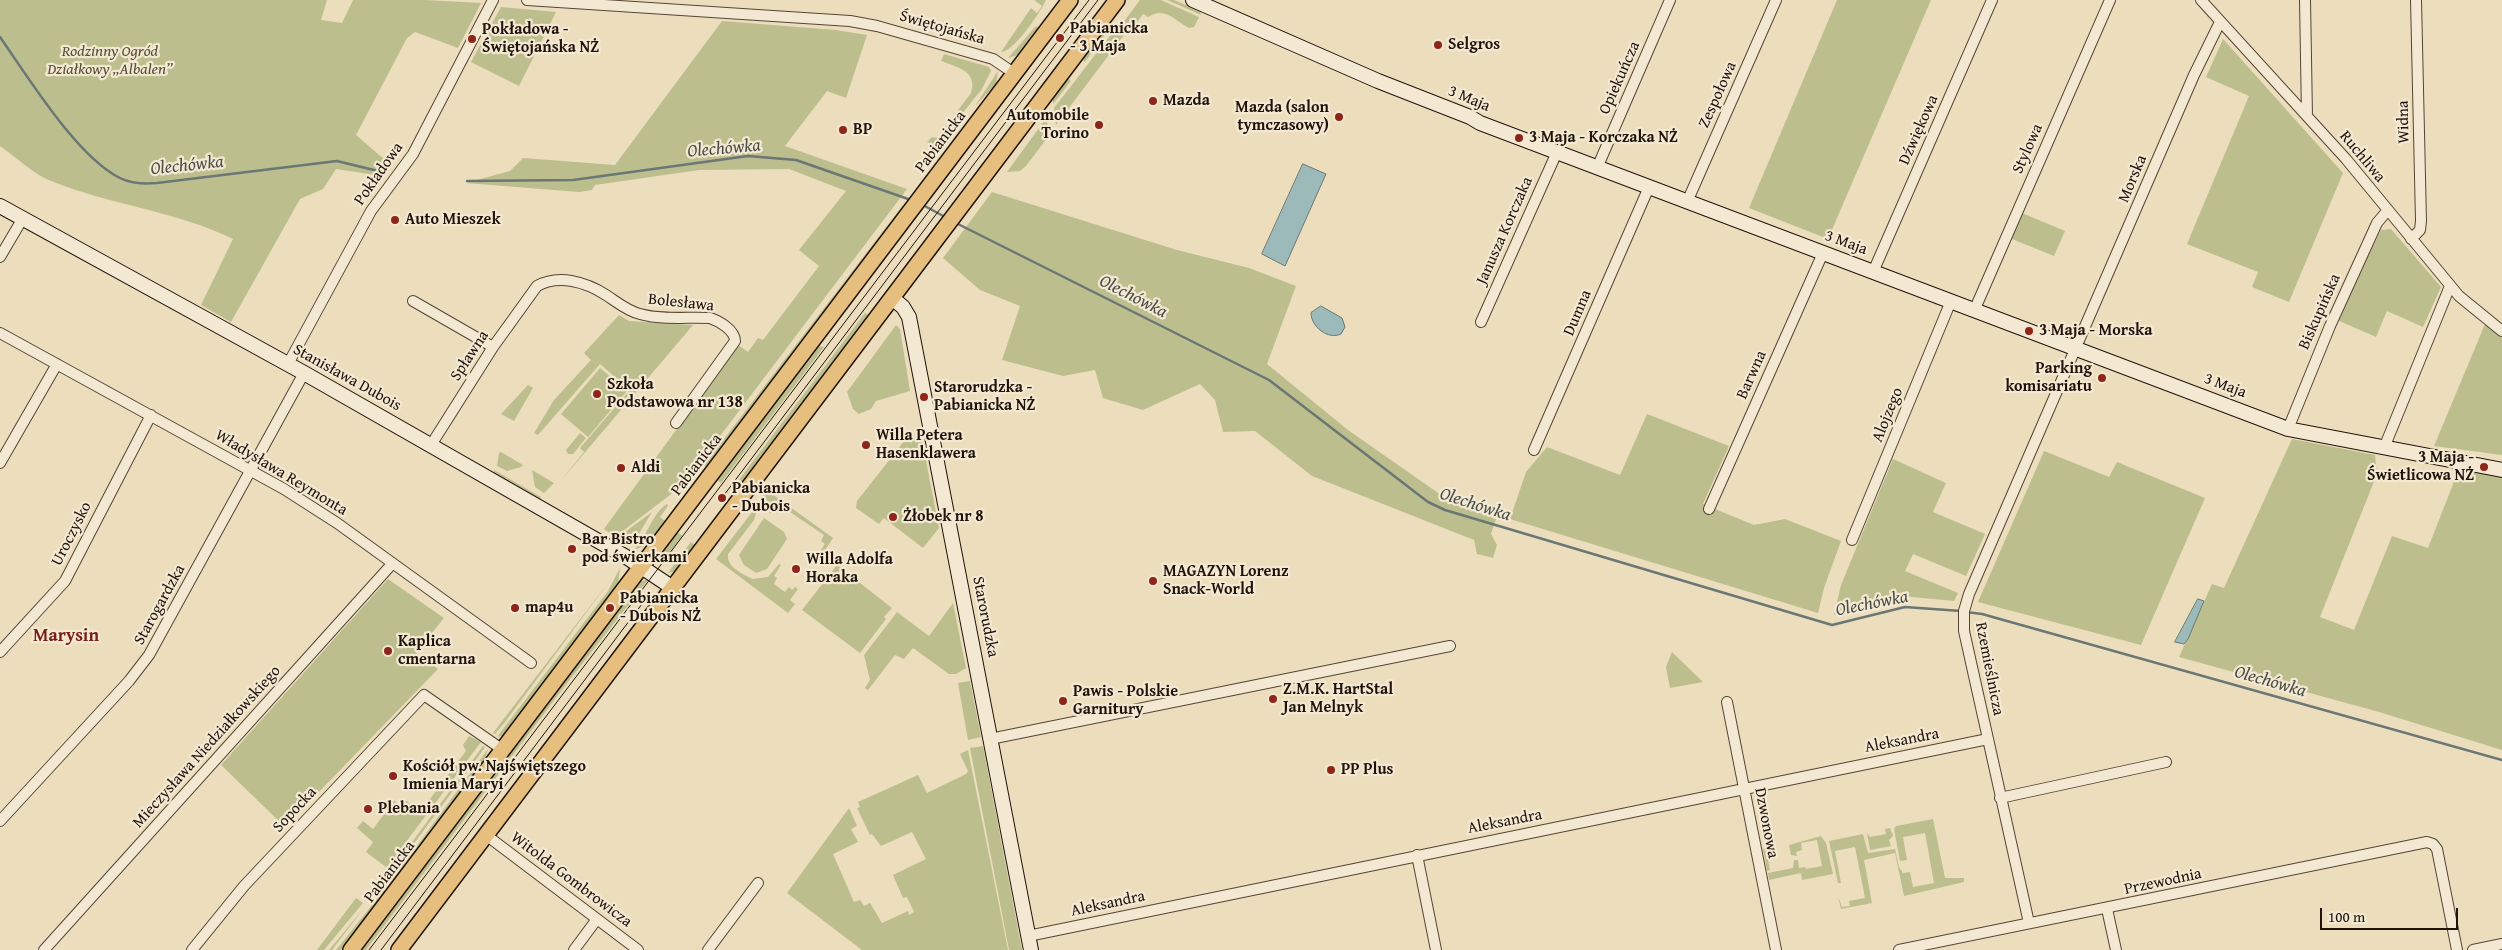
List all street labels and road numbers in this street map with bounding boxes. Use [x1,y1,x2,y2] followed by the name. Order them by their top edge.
[897,7,987,49] street label: Świętojańska
[1595,39,1645,117] street label: Opiekuńcza
[1695,59,1741,131] street label: Zespołowa
[1445,82,1493,116] street label: 3 Maja
[1895,92,1943,168] street label: Dźwiękowa
[2394,100,2414,144] street label: Widna
[912,107,970,177] street label: Pabianicka
[2009,121,2047,177] street label: Stylowa
[2335,127,2389,187] street label: Ruchliwa
[350,139,408,209] street label: Pokładowa
[2114,152,2152,206] street label: Morska
[1473,174,1537,288] street label: Janusza Korczaka
[1822,226,1870,260] street label: 3 Maja
[2295,271,2345,353] street label: Biskupińska
[1560,287,1596,339] street label: Dumna
[647,290,715,316] street label: Bolesława
[447,327,493,385] street label: Spławna
[290,340,404,416] street label: Stanisława Dubois
[1733,348,1771,402] street label: Barwna
[2201,369,2249,403] street label: 3 Maja
[1868,385,1908,445] street label: Alojzego
[211,426,351,520] street label: Władysława Reymonta
[668,430,726,500] street label: Pabianicka
[48,499,96,569] street label: Uroczysko
[130,562,190,648] street label: Starogardzka
[968,575,1002,659] street label: Starorudzka
[1971,621,2007,717] street label: Rzemieślnicza
[129,662,285,832] street label: Mieczysława Niedziałkowskiego
[1863,724,1941,758] street label: Aleksandra
[269,783,321,837] street label: Sopocka
[1750,786,1782,860] street label: Dzwonowa
[1466,805,1544,839] street label: Aleksandra
[507,828,635,932] street label: Witolda Gombrowicza
[361,837,419,907] street label: Pabianicka
[2123,864,2203,900] street label: Przewodnia
[1069,887,1147,921] street label: Aleksandra

